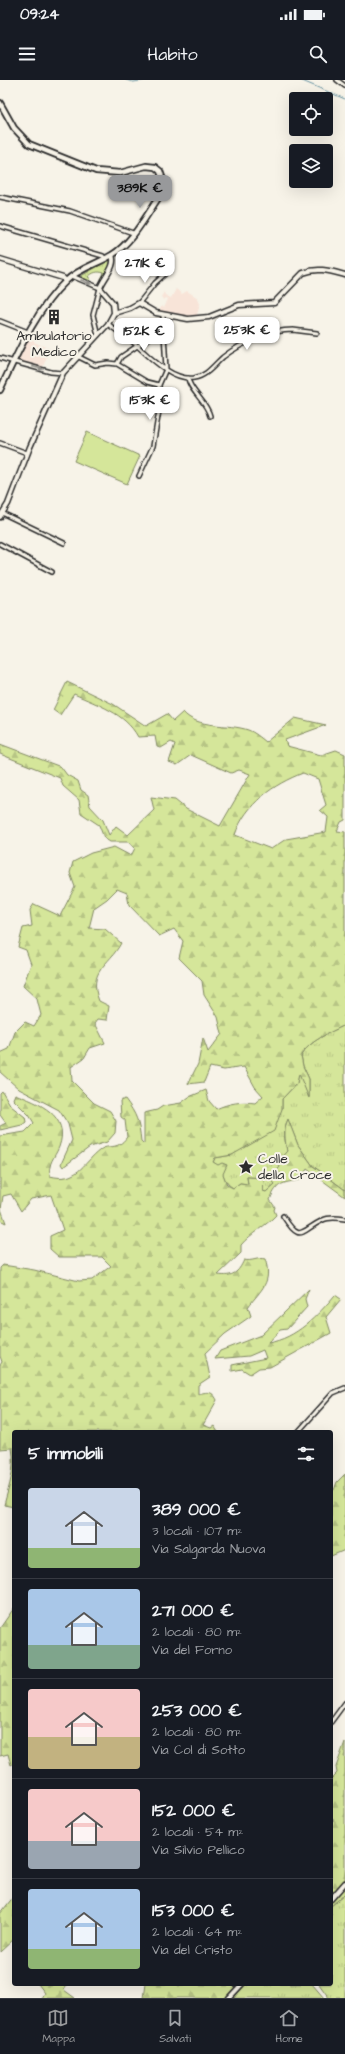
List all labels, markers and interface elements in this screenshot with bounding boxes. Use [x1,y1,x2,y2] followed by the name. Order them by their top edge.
[20,4,59,25] text: 09:24
[147,42,198,67] text: Habito
[16,43,38,65] icon: menu
[307,43,329,65] icon: search
[289,92,333,188] map controls
[289,92,333,136] button: locate
[289,144,333,188] button: layers
[107,175,173,209] pin: 389K €
[117,179,163,197] text: 389K €
[112,250,178,284] pin: 271K €
[125,254,165,272] text: 271K €
[80,280,92,286] one-way arrow
[45,308,63,326] building icon: Ambulatorio Medico
[214,317,280,351] pin: 253K €
[111,318,177,352] pin: 152K €
[224,321,270,339] text: 253K €
[123,322,165,340] text: 152K €
[16,326,92,362] place label: Ambulatorio Medico
[32,365,44,371] one-way arrow
[117,387,183,421] pin: 153K €
[130,391,170,409] text: 153K €
[258,1149,332,1185] place label: Colle della Croce
[237,1158,255,1176] place icon: Colle della Croce
[28,1442,103,1466] text: 5 immobili
[295,1443,317,1465] icon: filters
[152,1498,241,1522] text: 389 000 €
[60,1504,108,1552] icon: home
[152,1522,242,1540] text: 3 locali · 107 m²
[152,1540,265,1558] text: Via Salgarda Nuova
[152,1599,234,1623] text: 271 000 €
[60,1605,108,1653] icon: home
[152,1623,242,1641] text: 2 locali · 80 m²
[152,1641,232,1659] text: Via del Forno
[152,1699,242,1723] text: 253 000 €
[60,1705,108,1753] icon: home
[152,1723,242,1741] text: 2 locali · 80 m²
[152,1741,245,1759] text: Via Col di Sotto
[152,1799,235,1823] text: 152 000 €
[60,1805,108,1853] icon: home
[152,1823,243,1841] text: 2 locali · 54 m²
[152,1841,244,1859] text: Via Silvio Pellico
[152,1899,234,1923] text: 153 000 €
[60,1905,108,1953] icon: home
[152,1923,242,1941] text: 2 locali · 64 m²
[152,1941,232,1959] text: Via del Cristo
[42,2007,75,2046] tab: Mappa
[159,2007,191,2046] tab: Salvati
[275,2007,303,2046] tab: Home

